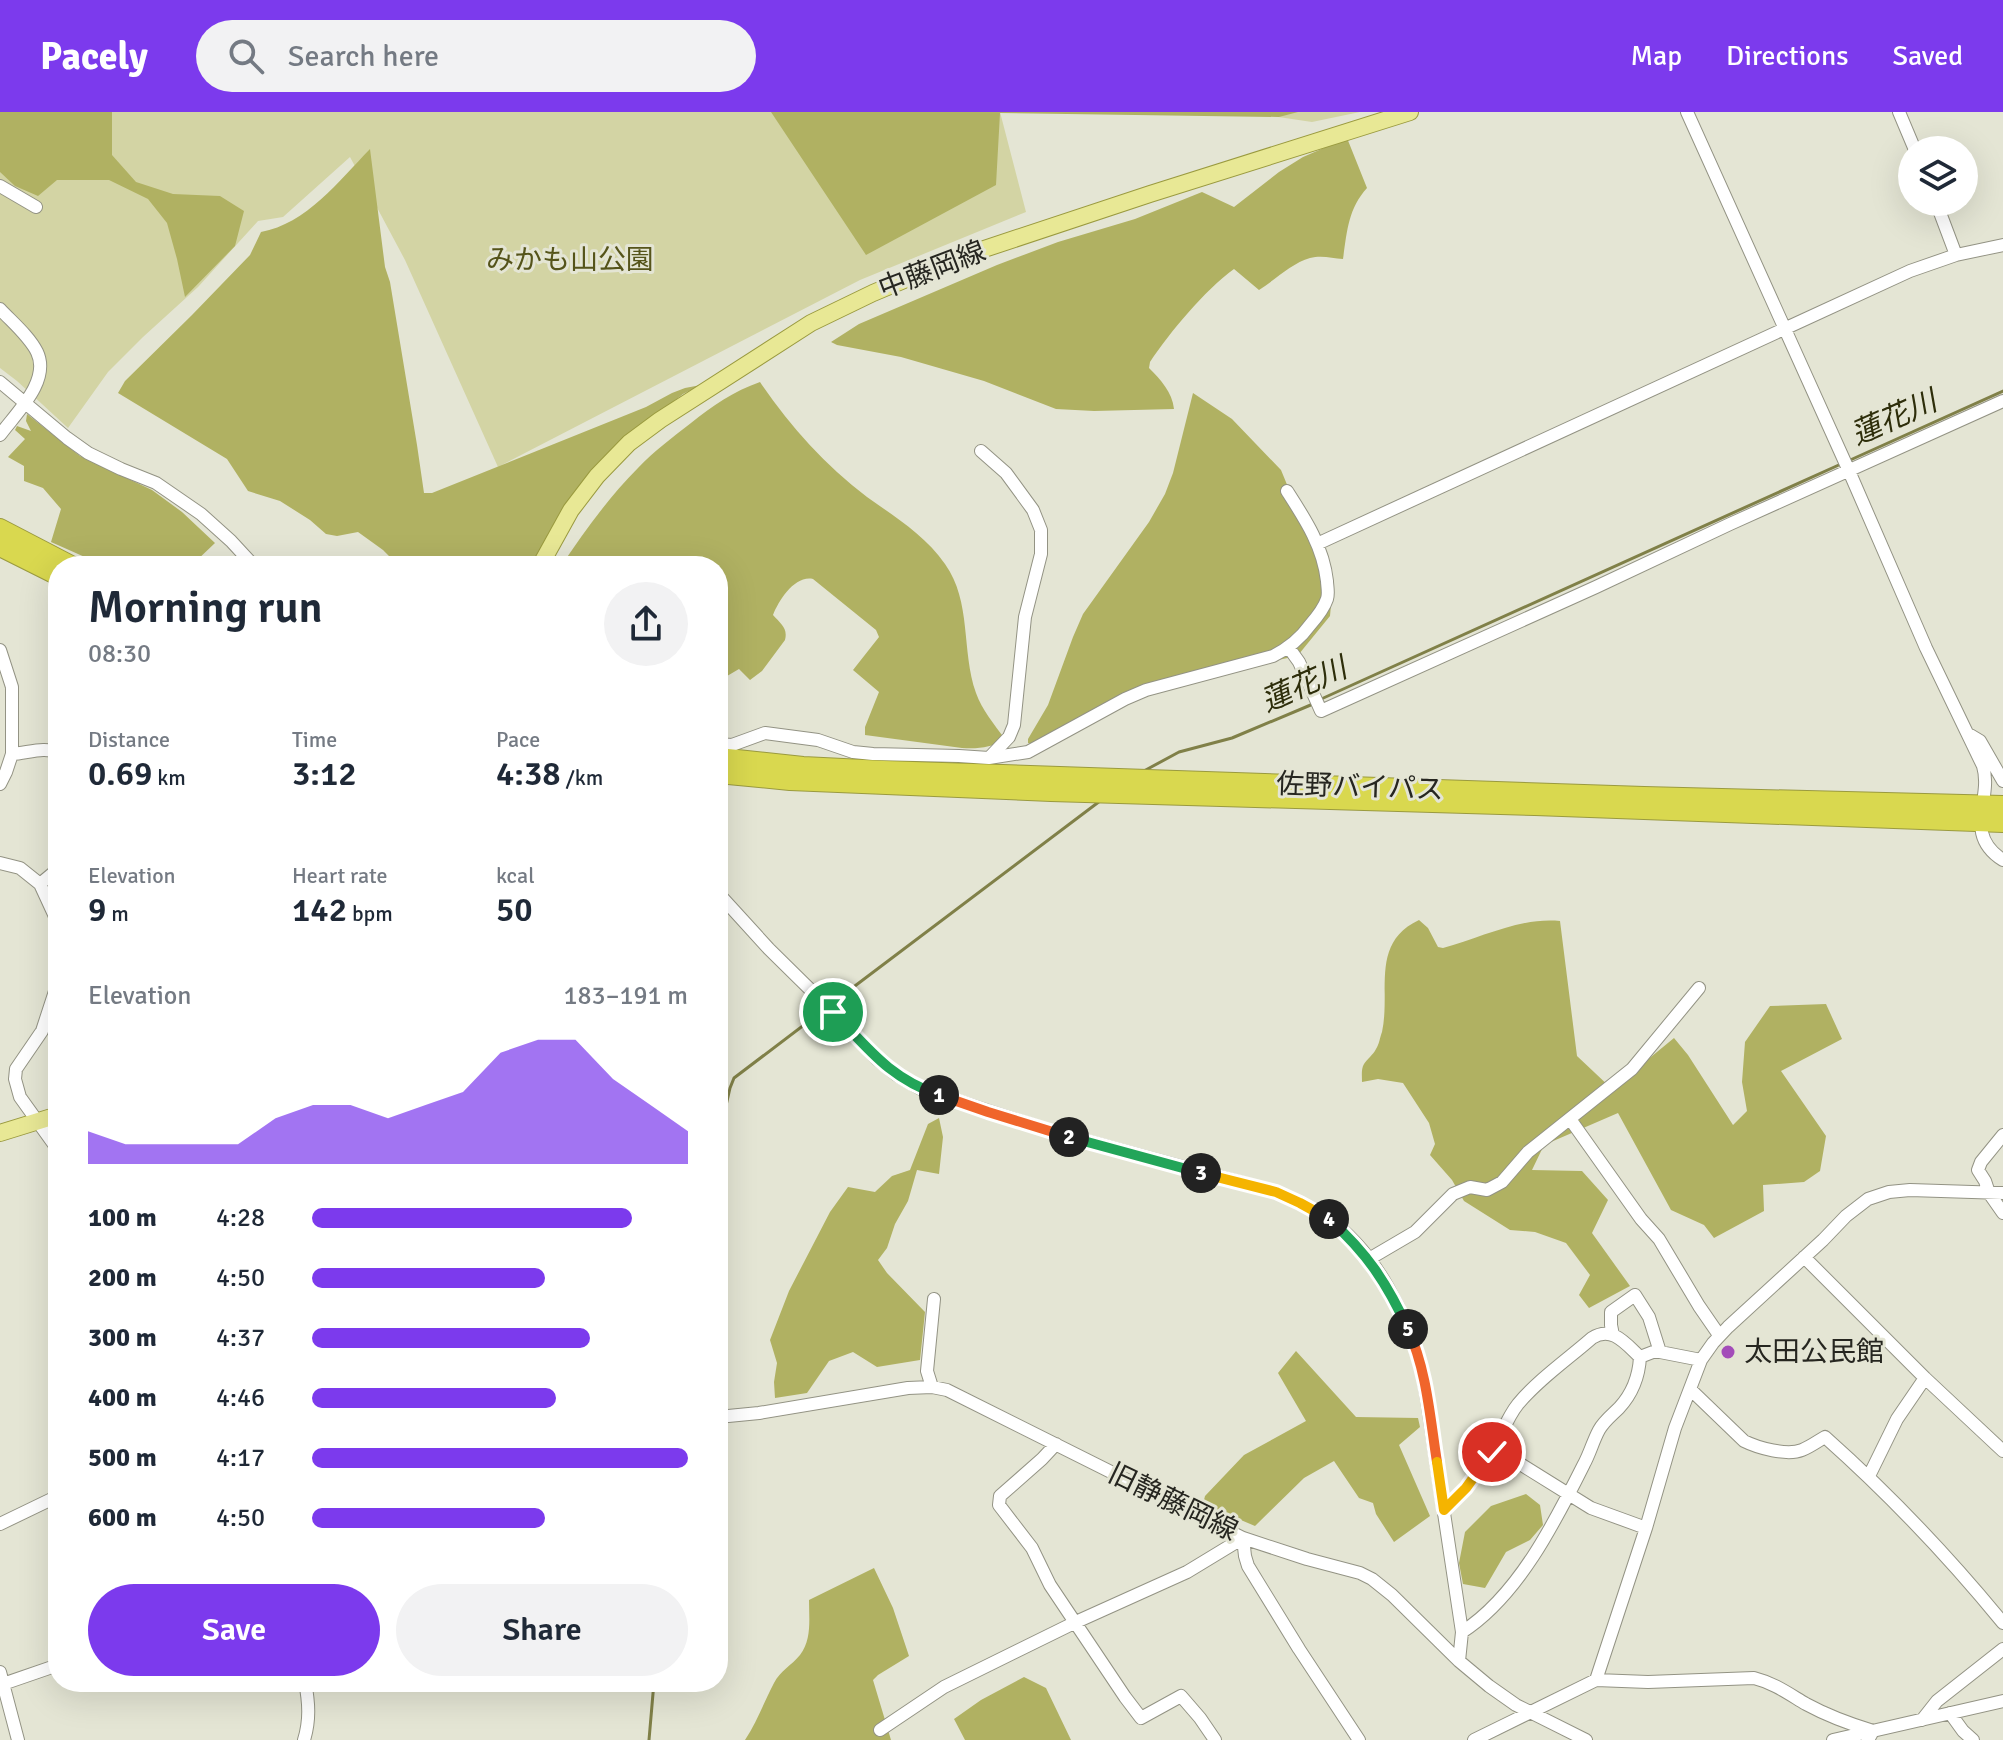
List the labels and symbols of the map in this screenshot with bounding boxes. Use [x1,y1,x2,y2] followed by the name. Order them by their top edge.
[874,234,990,306] street label: 中藤岡線
[486,243,654,277] park label: みかも山公園
[1845,382,1945,453] water label: 蓮花川
[1255,649,1355,720] water label: 蓮花川
[1276,767,1444,807] street label: 佐野バイパス
[799,978,867,1046] pin
[919,1075,959,1115] pin: 1
[1049,1117,1089,1157] pin: 2
[1181,1153,1221,1193] pin: 3
[1309,1199,1349,1239] pin: 4
[1388,1309,1428,1349] pin: 5
[1744,1335,1884,1369] place label: 太田公民館
[1719,1343,1737,1361] marker: 太田公民館
[1458,1418,1526,1486] pin
[1103,1456,1243,1548] street label: 旧静藤岡線

